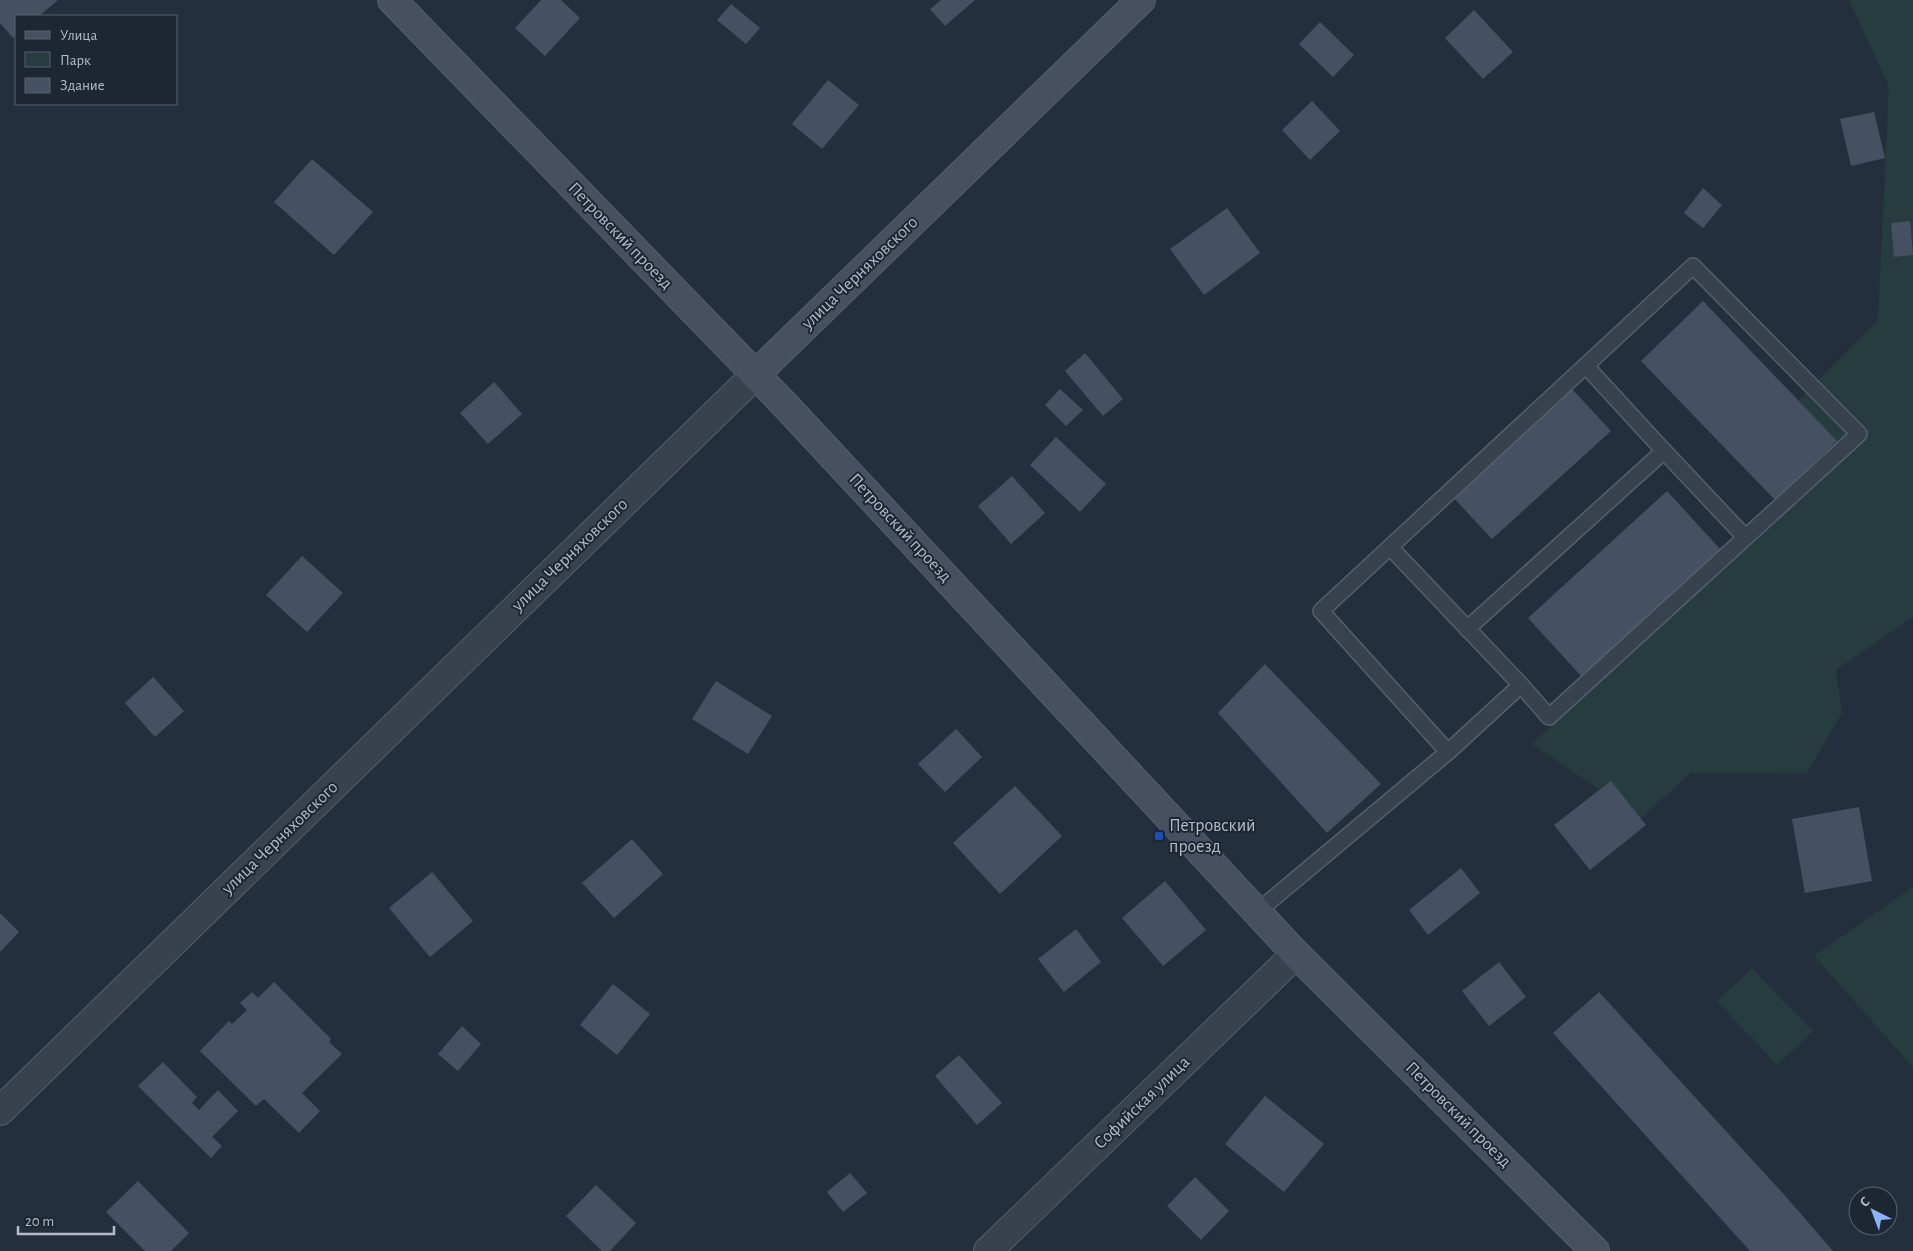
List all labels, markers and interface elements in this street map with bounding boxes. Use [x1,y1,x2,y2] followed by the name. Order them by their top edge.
[15,15,178,105] legend
[60,28,97,43] text: Улица
[60,53,91,68] text: Парк
[60,78,105,93] text: Здание
[564,179,676,293] street label: Петровский проезд
[798,213,922,334] street label: улица Черняховского
[845,470,955,586] street label: Петровский проезд
[508,495,632,616] street label: улица Черняховского
[218,778,342,899] street label: улица Черняховского
[1169,817,1256,856] place label: Петровский проезд
[1153,830,1165,842] marker: Петровский проезд
[1091,1053,1193,1153] street label: Софийская улица
[1402,1059,1514,1171] street label: Петровский проезд
[1848,1186,1898,1236] north arrow
[1857,1194,1873,1210] text: С
[18,1204,114,1236] scale bar
[25,1214,54,1229] text: 20 m

